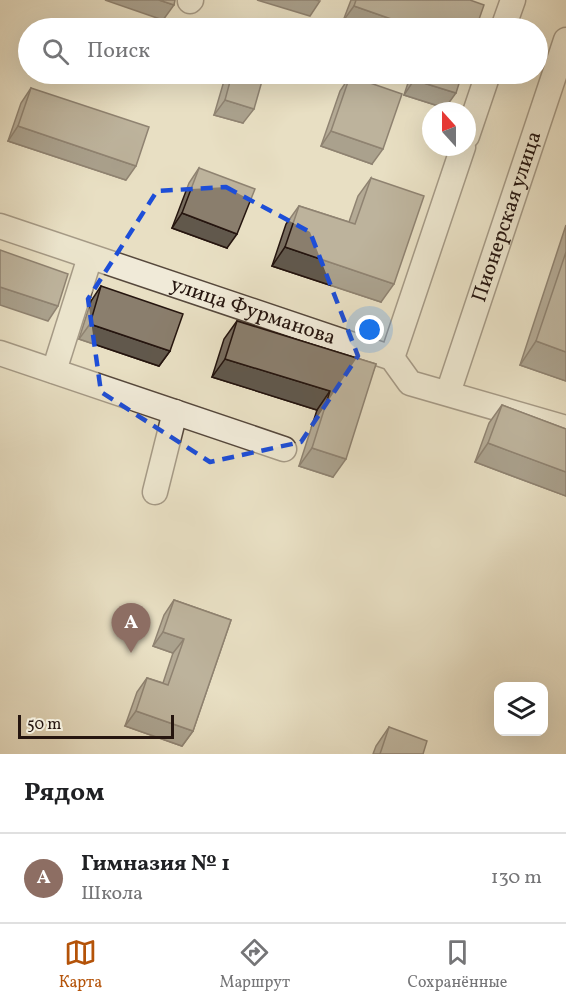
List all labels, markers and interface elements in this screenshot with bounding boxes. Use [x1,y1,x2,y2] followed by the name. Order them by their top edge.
[18,18,548,84] search box
[39,35,72,68] icon: search
[87,36,150,67] text: Поиск
[422,102,476,156] north arrow
[465,127,549,306] street label: Пионерская улица
[167,270,339,353] street label: улица Фурманова
[355,315,384,344] your location
[112,604,150,653] pin: A
[494,682,548,736] map controls
[494,682,548,736] button: layers
[18,712,174,740] scale bar
[27,714,61,736] text: 50 m
[24,775,104,811] text: Рядом
[81,849,230,880] text: Гимназия № 1
[36,864,51,892] text: A
[491,864,542,892] text: 130 m
[81,880,143,908] text: Школа
[59,936,102,994] tab: Карта
[219,936,290,994] tab: Маршрут
[407,936,507,994] tab: Сохранённые

